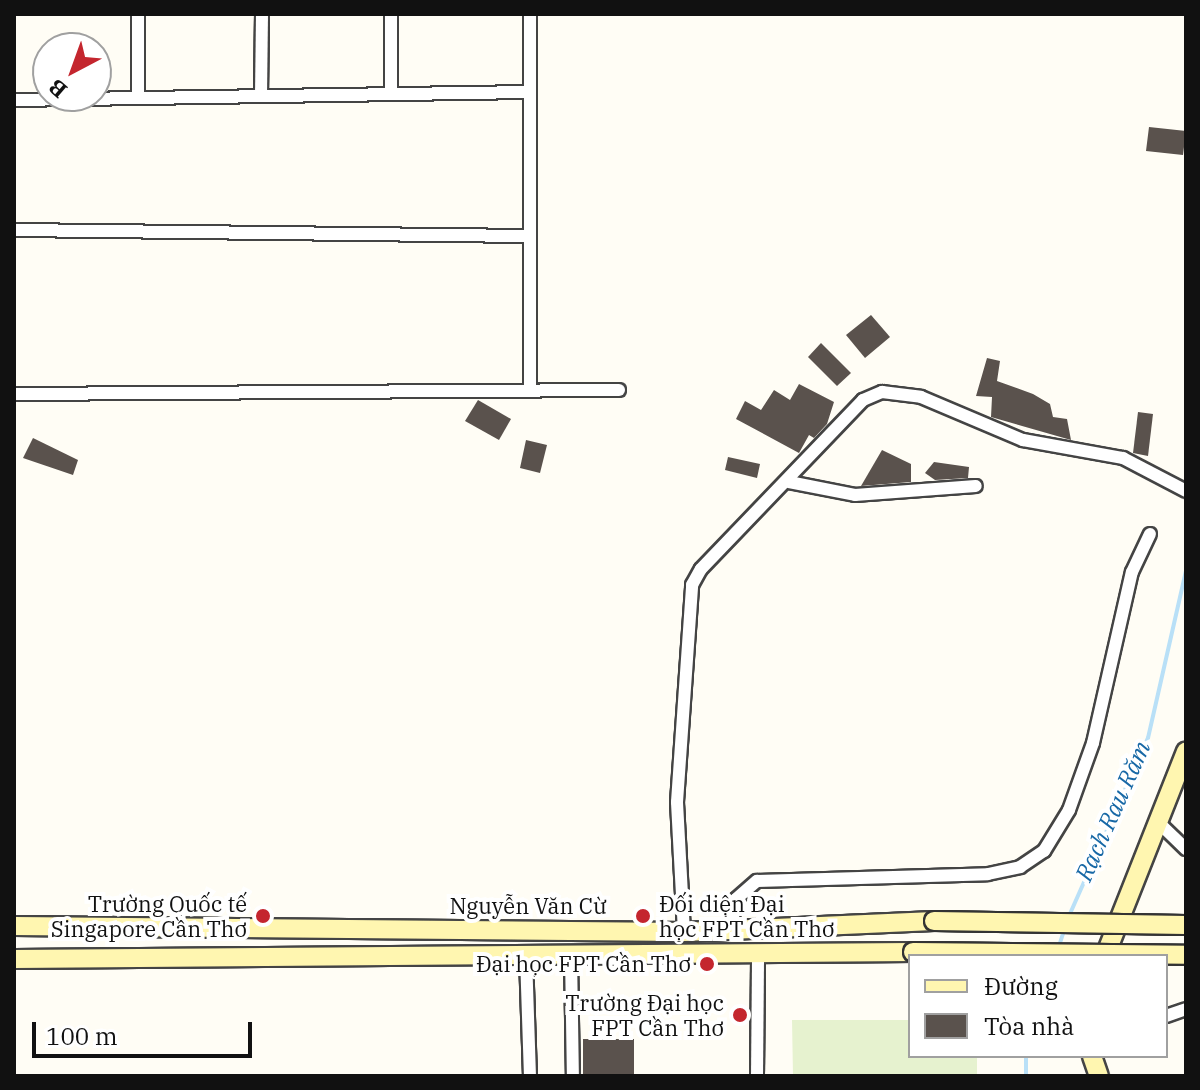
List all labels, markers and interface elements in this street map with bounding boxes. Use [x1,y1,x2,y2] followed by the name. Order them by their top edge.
[32,32,112,112] north arrow
[42,73,73,105] text: B
[1069,737,1157,885] water label: Rạch Rau Răm
[51,890,247,942] place label: Trường Quốc tế Singapore Cần Thơ
[659,890,835,942] place label: Đối diện Đại học FPT Cần Thơ
[449,893,607,919] street label: Nguyễn Văn Cừ
[254,907,272,925] marker: Trường Quốc tế Singapore Cần Thơ
[634,907,652,925] marker: Đối diện Đại học FPT Cần Thơ
[476,951,691,977] place label: Đại học FPT Cần Thơ
[908,954,1168,1058] legend
[698,955,716,973] marker: Đại học FPT Cần Thơ
[984,970,1058,1002] text: Đường
[565,989,724,1040] place label: Trường Đại học FPT Cần Thơ
[36,1006,256,1056] scale bar
[731,1006,749,1024] marker: Trường Đại học FPT Cần Thơ
[984,1010,1074,1042] text: Tòa nhà
[46,1020,118,1052] text: 100 m

